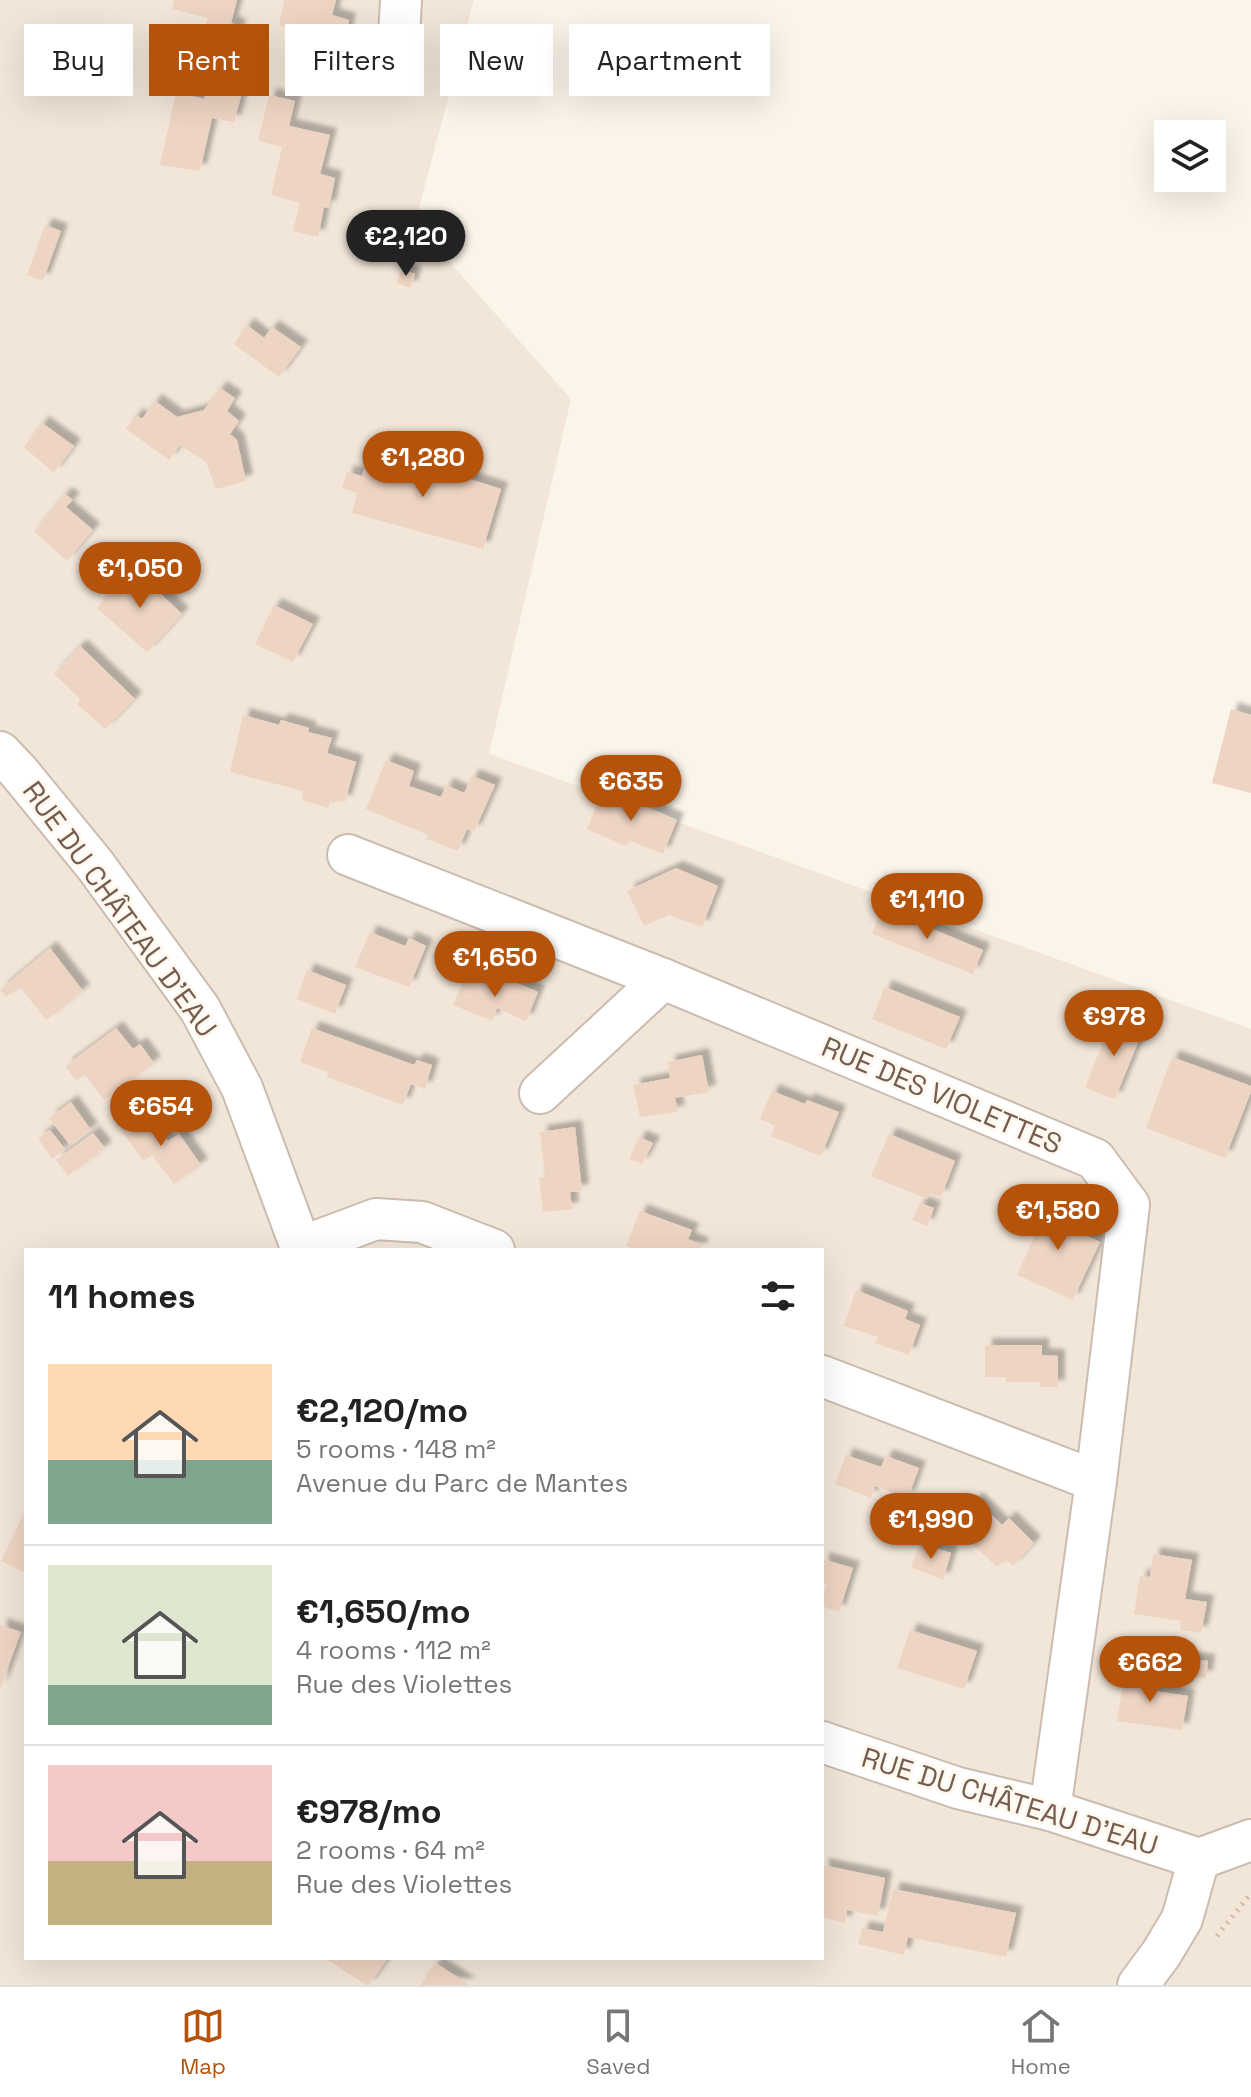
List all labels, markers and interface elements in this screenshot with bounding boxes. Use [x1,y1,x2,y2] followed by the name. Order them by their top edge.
[24,24,133,96] chip: Buy
[149,24,269,96] chip: Rent
[285,24,424,96] chip: Filters
[440,24,553,96] chip: New
[569,24,770,96] chip: Apartment
[1154,120,1226,192] map controls
[1154,120,1226,192] button: layers
[341,210,471,278] pin: €2,120
[364,219,448,253] text: €2,120
[358,431,488,499] pin: €1,280
[381,440,465,474] text: €1,280
[75,542,205,610] pin: €1,050
[97,551,183,585] text: €1,050
[584,755,678,823] pin: €635
[598,764,664,798] text: €635
[15,774,225,1044] street label: RUE DU CHÂTEAU D'EAU
[862,873,992,941] pin: €1,110
[889,882,965,916] text: €1,110
[430,931,560,999] pin: €1,650
[452,940,538,974] text: €1,650
[1067,990,1161,1058] pin: €978
[1082,999,1146,1033] text: €978
[816,1028,1068,1162] street label: RUE DES VIOLETTES
[114,1080,208,1148] pin: €654
[128,1089,194,1123] text: €654
[993,1184,1123,1252] pin: €1,580
[1015,1193,1101,1227] text: €1,580
[756,1274,800,1318] icon: filters
[48,1275,196,1318] text: 11 homes
[296,1389,468,1432] text: €2,120/mo
[112,1396,208,1492] icon: home
[296,1432,496,1466] text: 5 rooms · 148 m²
[296,1466,628,1500] text: Avenue du Parc de Mantes
[866,1493,996,1561] pin: €1,990
[888,1502,974,1536] text: €1,990
[296,1590,471,1633] text: €1,650/mo
[112,1597,208,1693] icon: home
[296,1633,491,1667] text: 4 rooms · 112 m²
[1103,1636,1197,1704] pin: €662
[1117,1645,1183,1679] text: €662
[296,1667,512,1701] text: Rue des Violettes
[858,1739,1162,1863] street label: RUE DU CHÂTEAU D'EAU
[296,1790,442,1833] text: €978/mo
[112,1797,208,1893] icon: home
[296,1833,485,1867] text: 2 rooms · 64 m²
[296,1867,512,1901] text: Rue des Violettes
[180,2004,226,2080] tab: Map
[586,2004,651,2080] tab: Saved
[1011,2004,1071,2080] tab: Home

